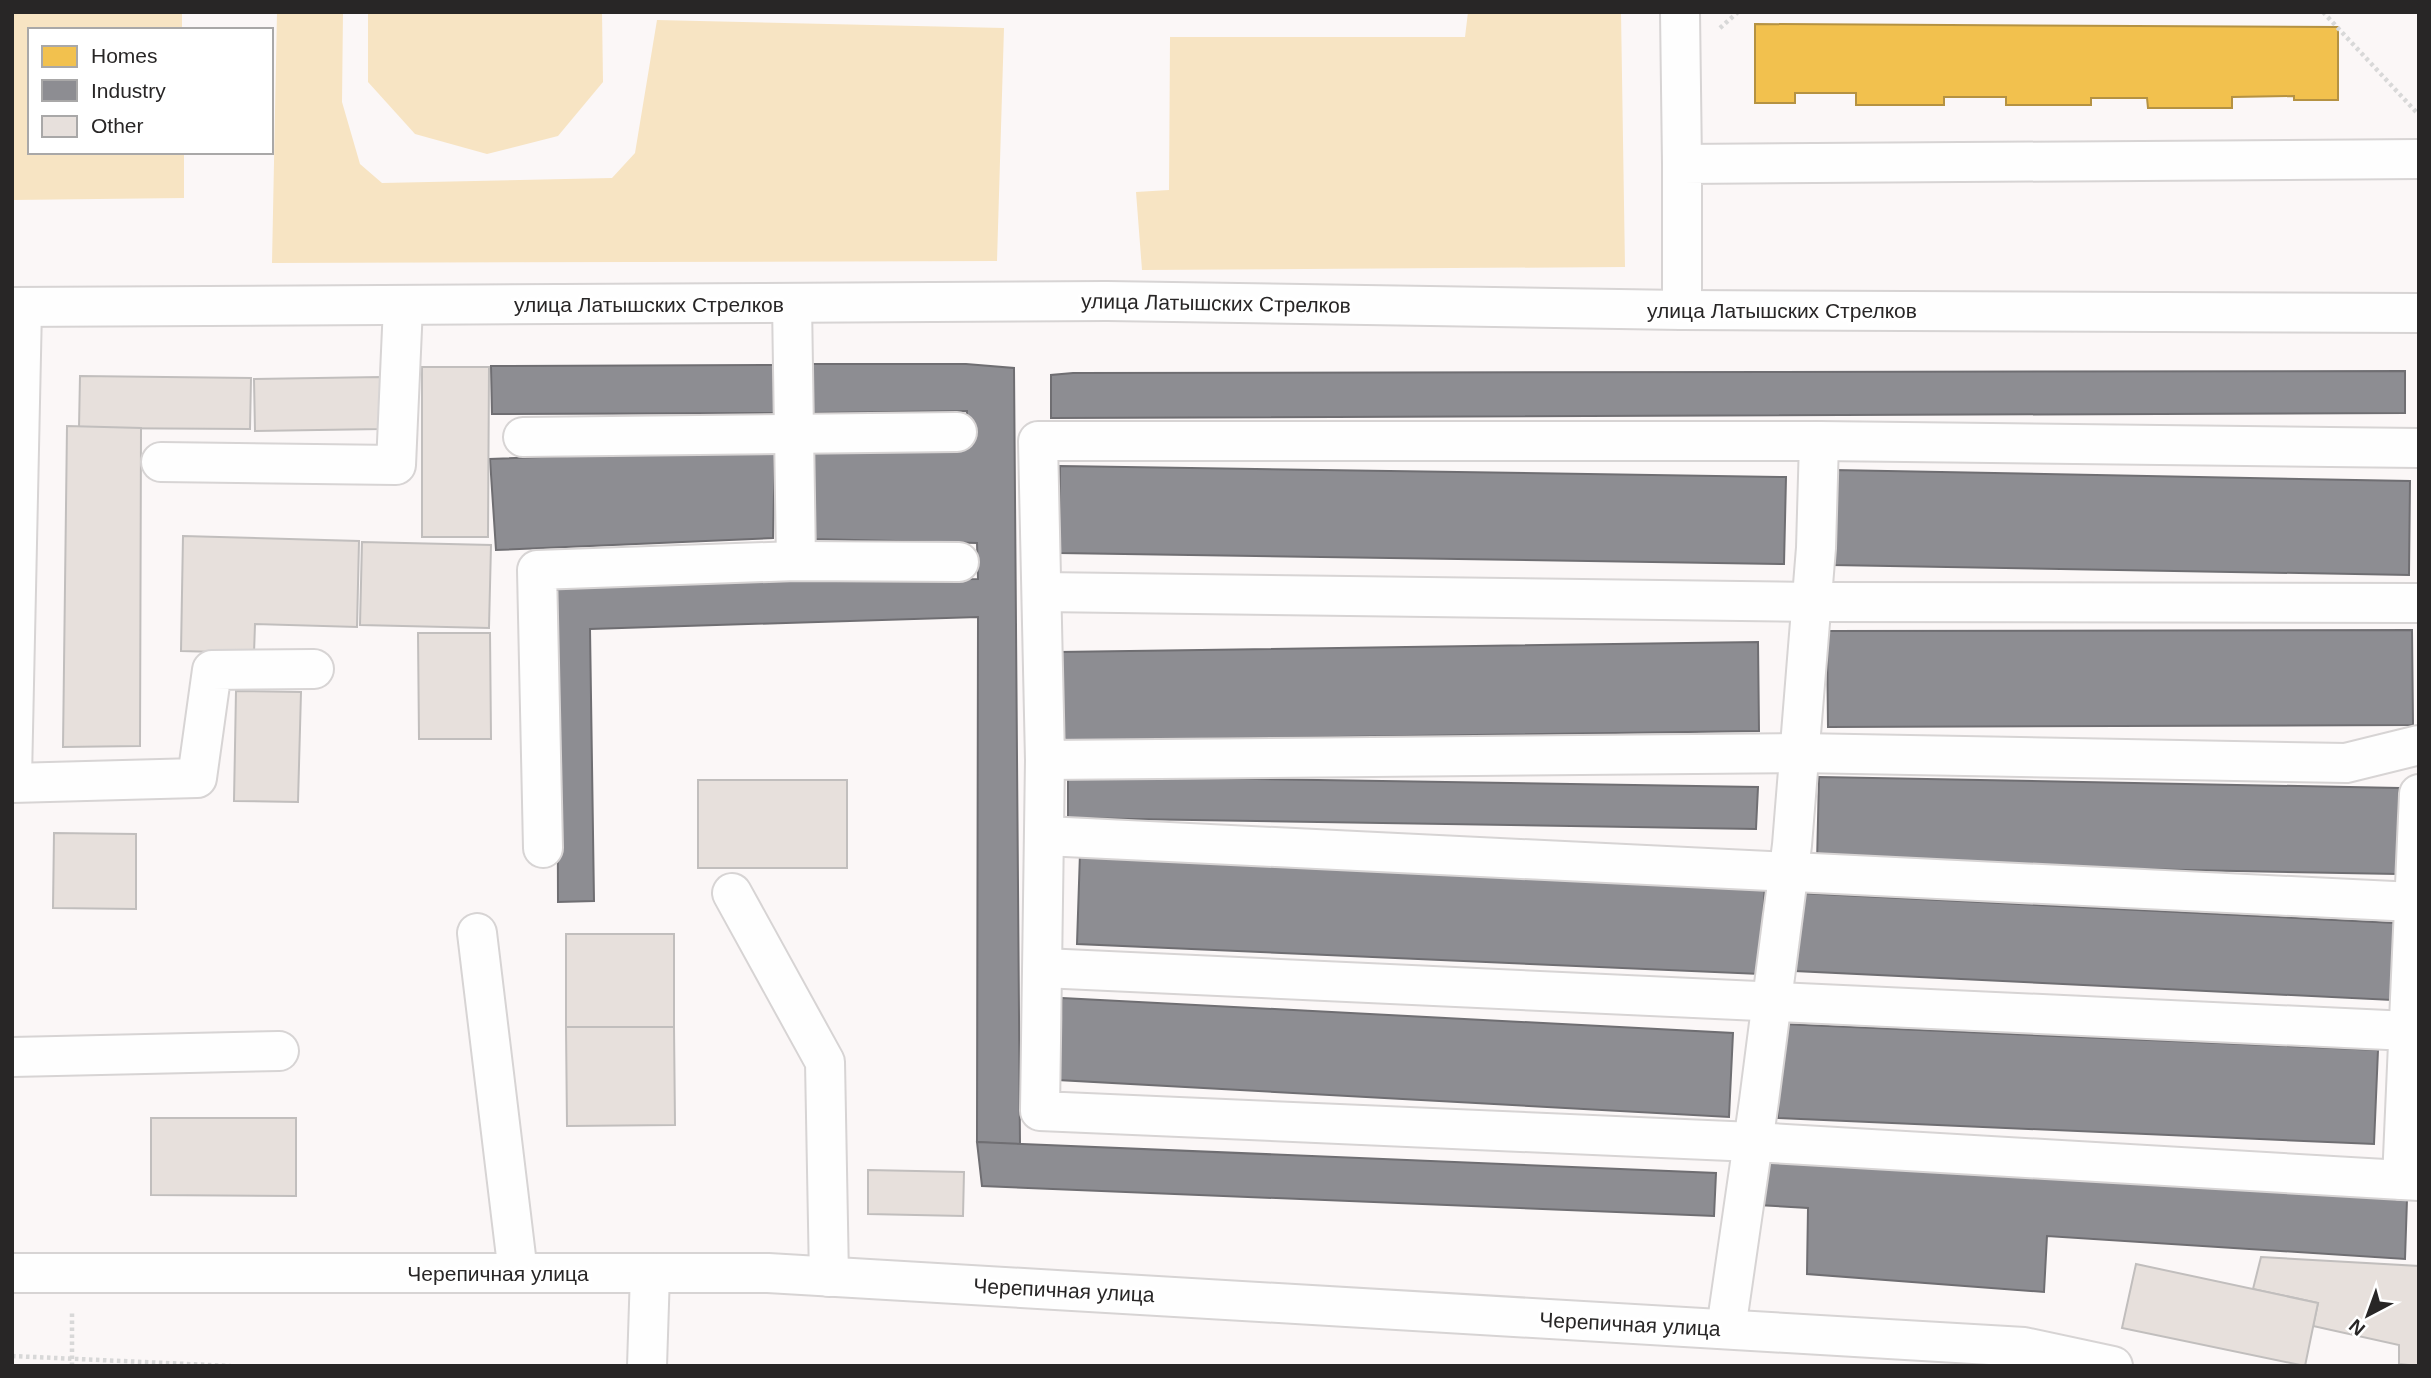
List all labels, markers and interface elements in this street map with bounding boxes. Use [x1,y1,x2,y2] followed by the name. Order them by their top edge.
[28,28,273,154] legend
[91,44,158,67] text: Homes
[91,79,166,102] text: Industry
[91,114,144,137] text: Other
[1081,289,1351,317] street label: улица Латышских Стрелков
[514,293,784,316] street label: улица Латышских Стрелков
[1647,299,1917,322] street label: улица Латышских Стрелков
[407,1262,589,1285] street label: Черепичная улица
[973,1274,1155,1306] street label: Черепичная улица
[2333,1280,2403,1350] north arrow
[1539,1308,1721,1340] street label: Черепичная улица
[2345,1315,2369,1340] text: N

